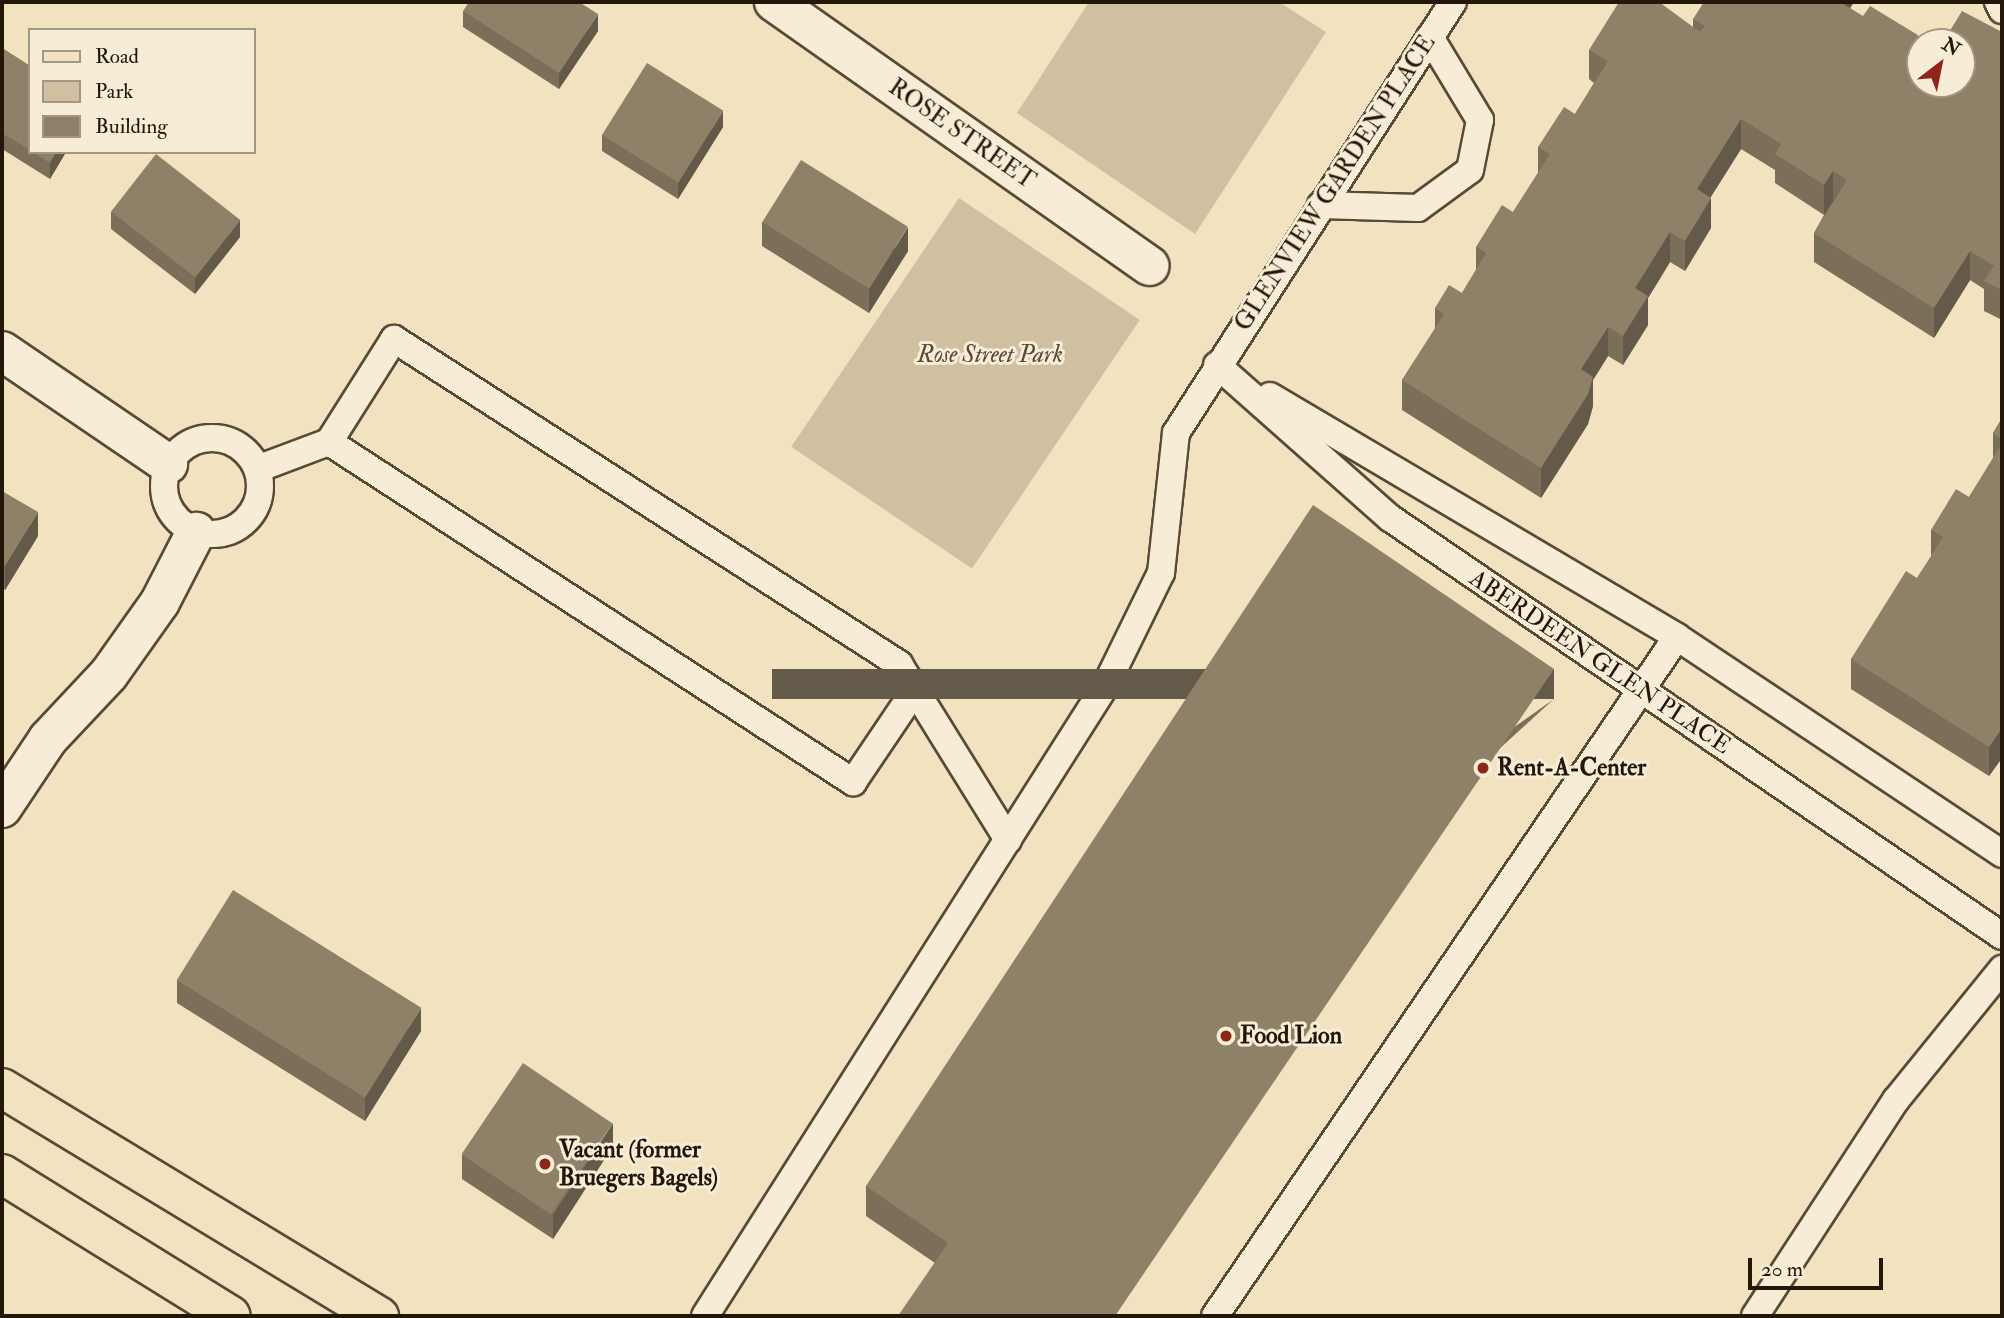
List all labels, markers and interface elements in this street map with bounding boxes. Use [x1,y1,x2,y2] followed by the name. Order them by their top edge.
[28,28,256,154] legend
[1906,28,1976,98] north arrow
[1228,30,1442,336] street label: GLENVIEW GARDEN PLACE
[1937,32,1965,62] text: N
[95,43,139,70] text: Road
[883,73,1041,195] street label: ROSE STREET
[95,78,133,105] text: Park
[95,113,168,140] text: Building
[917,341,1063,369] park label: Rose Street Park
[1464,564,1736,760] street label: ABERDEEN GLEN PLACE
[1497,754,1646,782] place label: Rent-A-Center
[1475,760,1491,776] marker: Rent-A-Center
[1240,1022,1342,1050] place label: Food Lion
[1218,1028,1234,1044] marker: Food Lion
[559,1136,718,1192] place label: Vacant (former Bruegers Bagels)
[537,1156,553,1172] marker: Vacant (former Bruegers Bagels)
[1752,1244,1887,1288] scale bar
[1761,1256,1803,1283] text: 20 m

